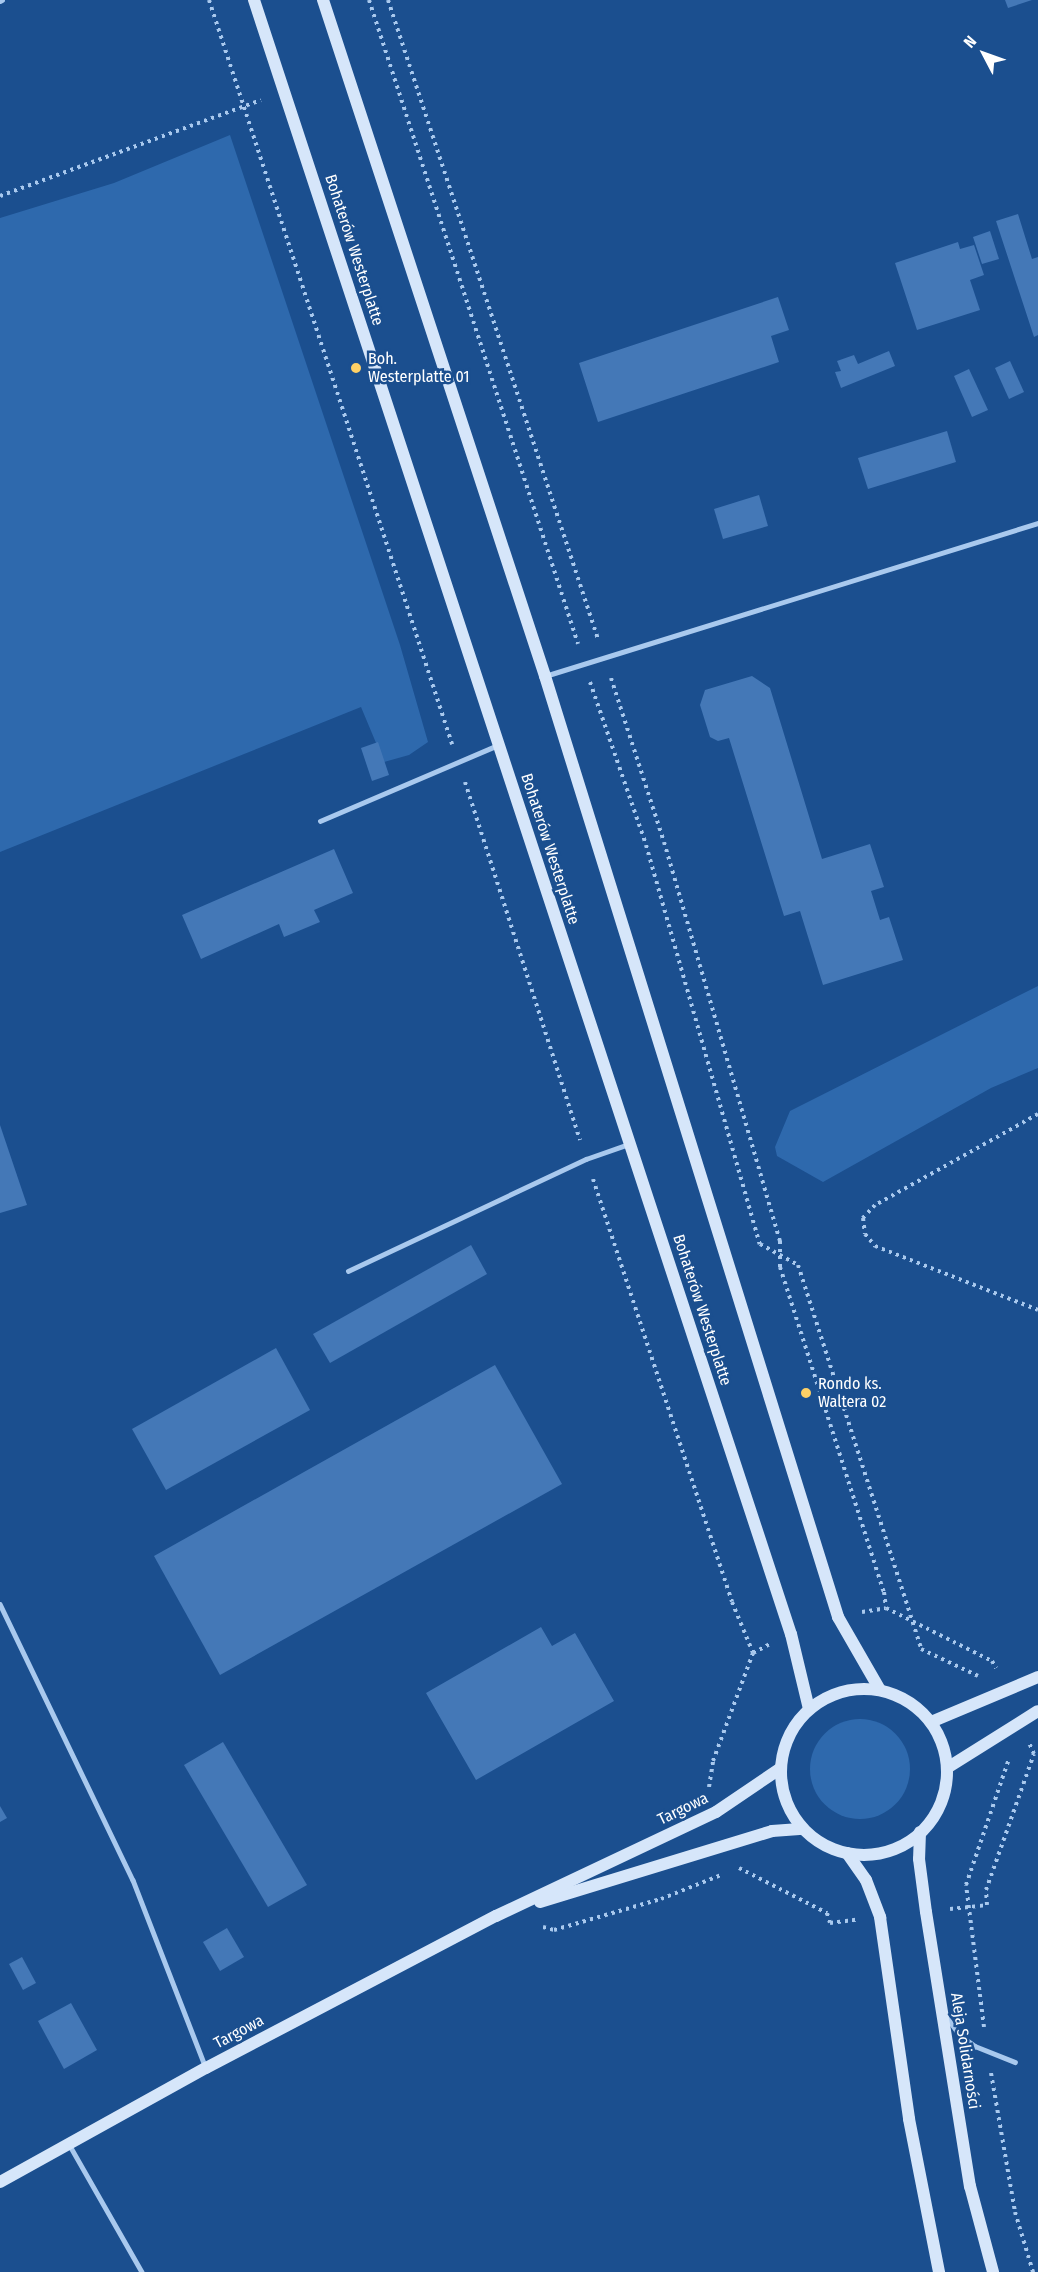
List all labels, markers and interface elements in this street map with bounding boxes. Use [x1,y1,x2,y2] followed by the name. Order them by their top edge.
[954,24,1014,84] north arrow
[960,32,980,52] text: N
[320,172,388,328] street label: Bohaterów Westerplatte
[368,349,470,387] place label: Boh. Westerplatte 01
[349,361,363,375] marker: Boh. Westerplatte 01
[516,771,584,927] street label: Bohaterów Westerplatte
[668,1232,736,1388] street label: Bohaterów Westerplatte
[818,1374,886,1412] place label: Rondo ks. Waltera 02
[799,1386,813,1400] marker: Rondo ks. Waltera 02
[655,1789,711,1829] street label: Targowa
[946,1992,984,2110] street label: Aleja Solidarności
[211,2011,267,2053] street label: Targowa

